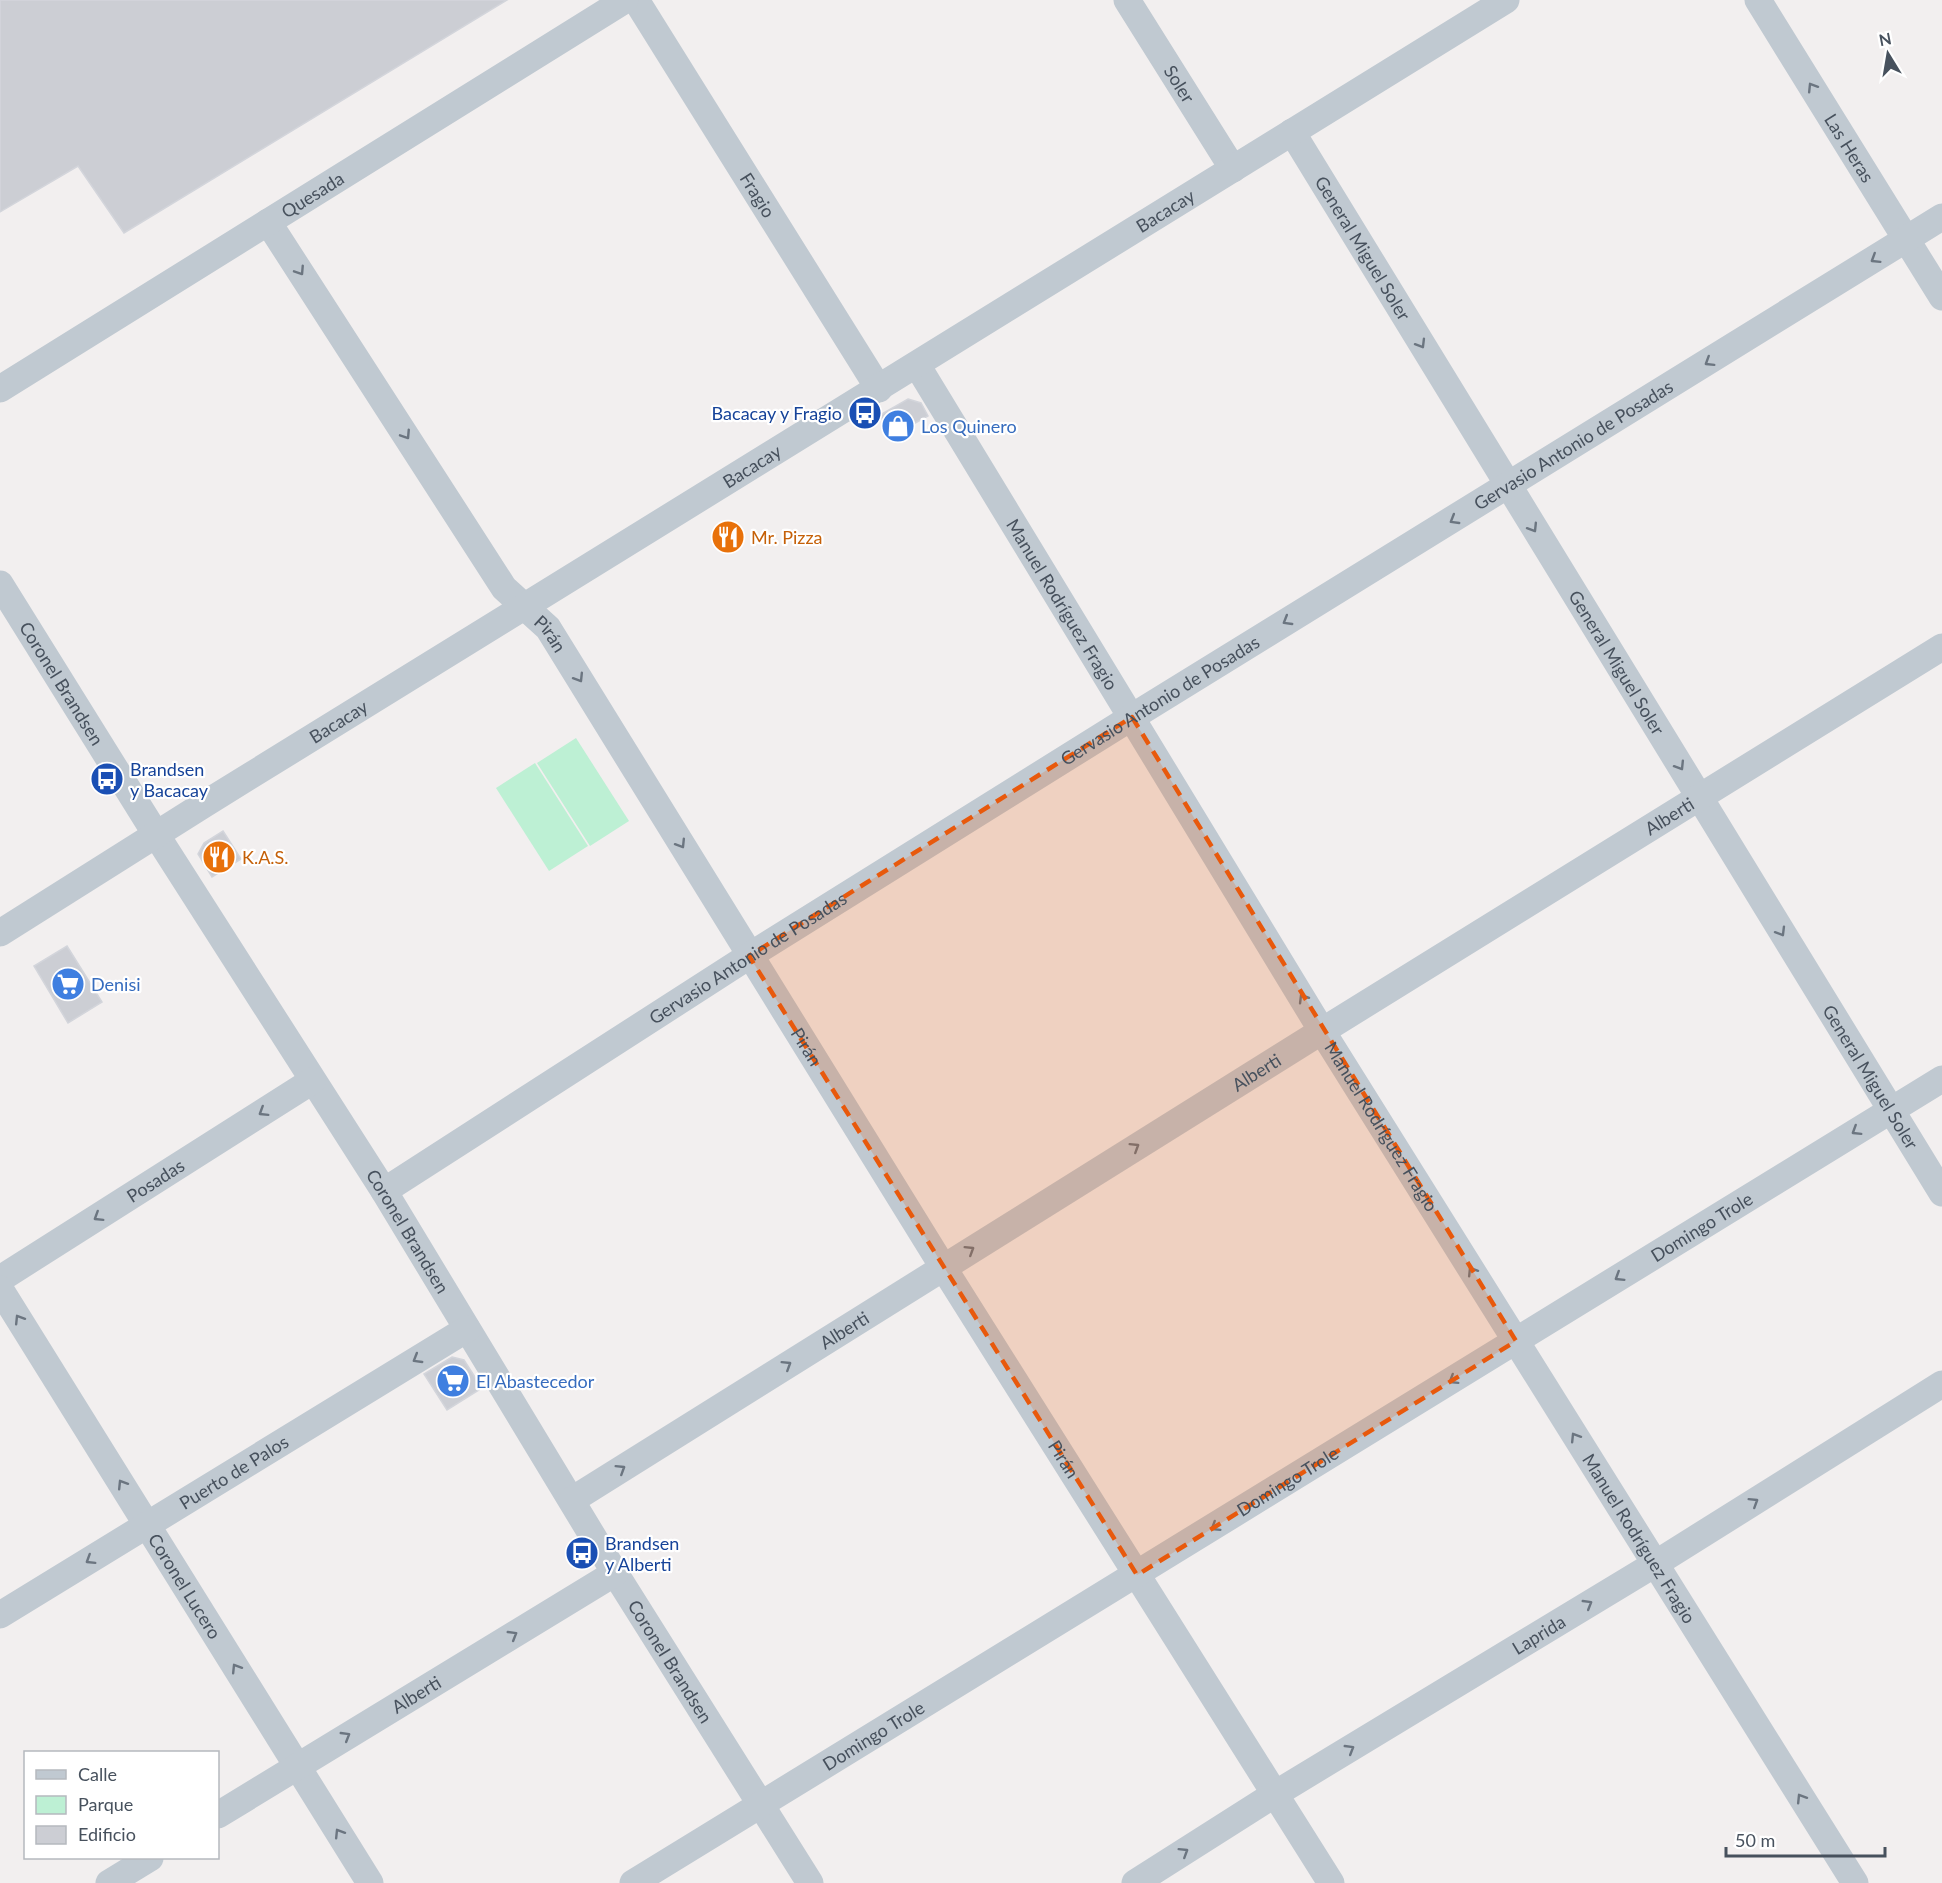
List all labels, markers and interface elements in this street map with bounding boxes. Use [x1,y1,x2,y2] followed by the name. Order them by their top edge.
[1858,24,1918,84] north arrow
[1877,28,1893,49] text: N
[1160,61,1200,107] street label: Soler
[1807,83,1819,93] one-way arrow
[1820,109,1879,187] street label: Las Heras
[277,167,348,222] street label: Quesada
[736,169,780,222] street label: Fragio
[1310,172,1416,325] street label: General Miguel Soler
[1132,184,1199,237] street label: Bacacay
[1870,252,1881,263] one-way arrow
[293,264,304,275] one-way arrow
[1413,338,1425,348] one-way arrow
[1705,354,1715,366] one-way arrow
[1470,375,1677,514] street label: Gervasio Antonio de Posadas
[847,395,883,431] bus stop icon: Bacacay y Fragio
[712,402,842,424] place label: Bacacay y Fragio
[880,408,916,444] shop icon: Los Quinero
[921,415,1017,437] place label: Los Quinero
[398,429,410,439] one-way arrow
[718,439,786,492] street label: Bacacay
[1449,512,1460,523] one-way arrow
[1002,515,1123,694] street label: Manuel Rodríguez Fragio
[710,519,746,555] restaurant icon: Mr. Pizza
[1526,522,1538,532] one-way arrow
[751,526,823,548] place label: Mr. Pizza
[1564,586,1670,739] street label: General Miguel Soler
[530,610,571,656] street label: Pirán
[1283,614,1293,626] one-way arrow
[15,618,109,749] street label: Coronel Brandsen
[1056,630,1263,770] street label: Gervasio Antonio de Posadas
[571,672,583,682] one-way arrow
[305,695,372,748] street label: Bacacay
[130,758,209,801] place label: Brandsen y Bacacay
[1672,760,1684,770] one-way arrow
[89,761,125,797] bus stop icon: Brandsen y Bacacay
[1641,792,1698,839] street label: Alberti
[673,838,685,848] one-way arrow
[201,839,237,875] restaurant icon: K.A.S.
[242,846,289,868] place label: K.A.S.
[645,887,851,1029] street label: Gervasio Antonio de Posadas
[1774,926,1786,936] one-way arrow
[50,966,86,1002] supermarket icon: Denisi
[91,973,141,995] place label: Denisi
[1298,994,1310,1004] one-way arrow
[1818,1001,1924,1153] street label: General Miguel Soler
[787,1024,827,1070] street label: Pirán
[1320,1037,1443,1215] street label: Manuel Rodríguez Fragio
[1228,1049,1285,1096] street label: Alberti
[259,1105,269,1117] one-way arrow
[1852,1124,1862,1136] one-way arrow
[1129,1143,1139,1155] one-way arrow
[122,1154,189,1207] street label: Posadas
[362,1165,454,1297] street label: Coronel Brandsen
[1647,1187,1756,1266] street label: Domingo Trole
[94,1210,105,1221] one-way arrow
[963,1247,974,1258] one-way arrow
[1468,1267,1480,1277] one-way arrow
[1614,1270,1625,1281] one-way arrow
[816,1306,873,1353] street label: Alberti
[14,1315,26,1325] one-way arrow
[413,1352,423,1364] one-way arrow
[780,1362,791,1373] one-way arrow
[435,1363,471,1399] supermarket icon: El Abastecedor
[476,1370,595,1392] place label: El Abastecedor
[1448,1372,1459,1383] one-way arrow
[175,1430,292,1514] street label: Puerto de Palos
[1571,1433,1583,1443] one-way arrow
[1044,1436,1084,1482] street label: Pirán
[1233,1441,1342,1521] street label: Domingo Trole
[1578,1449,1701,1627] street label: Manuel Rodríguez Fragio
[615,1465,626,1476] one-way arrow
[117,1480,129,1490] one-way arrow
[1748,1497,1758,1509] one-way arrow
[1211,1519,1221,1531] one-way arrow
[144,1529,226,1643] street label: Coronel Lucero
[605,1532,679,1575] place label: Brandsen y Alberti
[564,1535,600,1571] bus stop icon: Brandsen y Alberti
[86,1552,96,1564] one-way arrow
[624,1596,717,1727] street label: Coronel Brandsen
[1582,1600,1592,1612] one-way arrow
[1508,1610,1569,1659] street label: Laprida
[507,1630,517,1642] one-way arrow
[231,1664,243,1674] one-way arrow
[387,1671,445,1718] street label: Alberti
[818,1696,928,1775] street label: Domingo Trole
[340,1731,350,1743] one-way arrow
[1344,1745,1354,1756] one-way arrow
[24,1751,219,1859] legend
[78,1763,117,1785] text: Calle
[78,1793,133,1815] text: Parque
[1797,1794,1809,1804] one-way arrow
[1726,1820,1885,1858] scale bar
[78,1823,136,1845] text: Edificio
[335,1829,346,1840] one-way arrow
[1735,1829,1775,1851] text: 50 m
[1178,1847,1188,1859] one-way arrow

